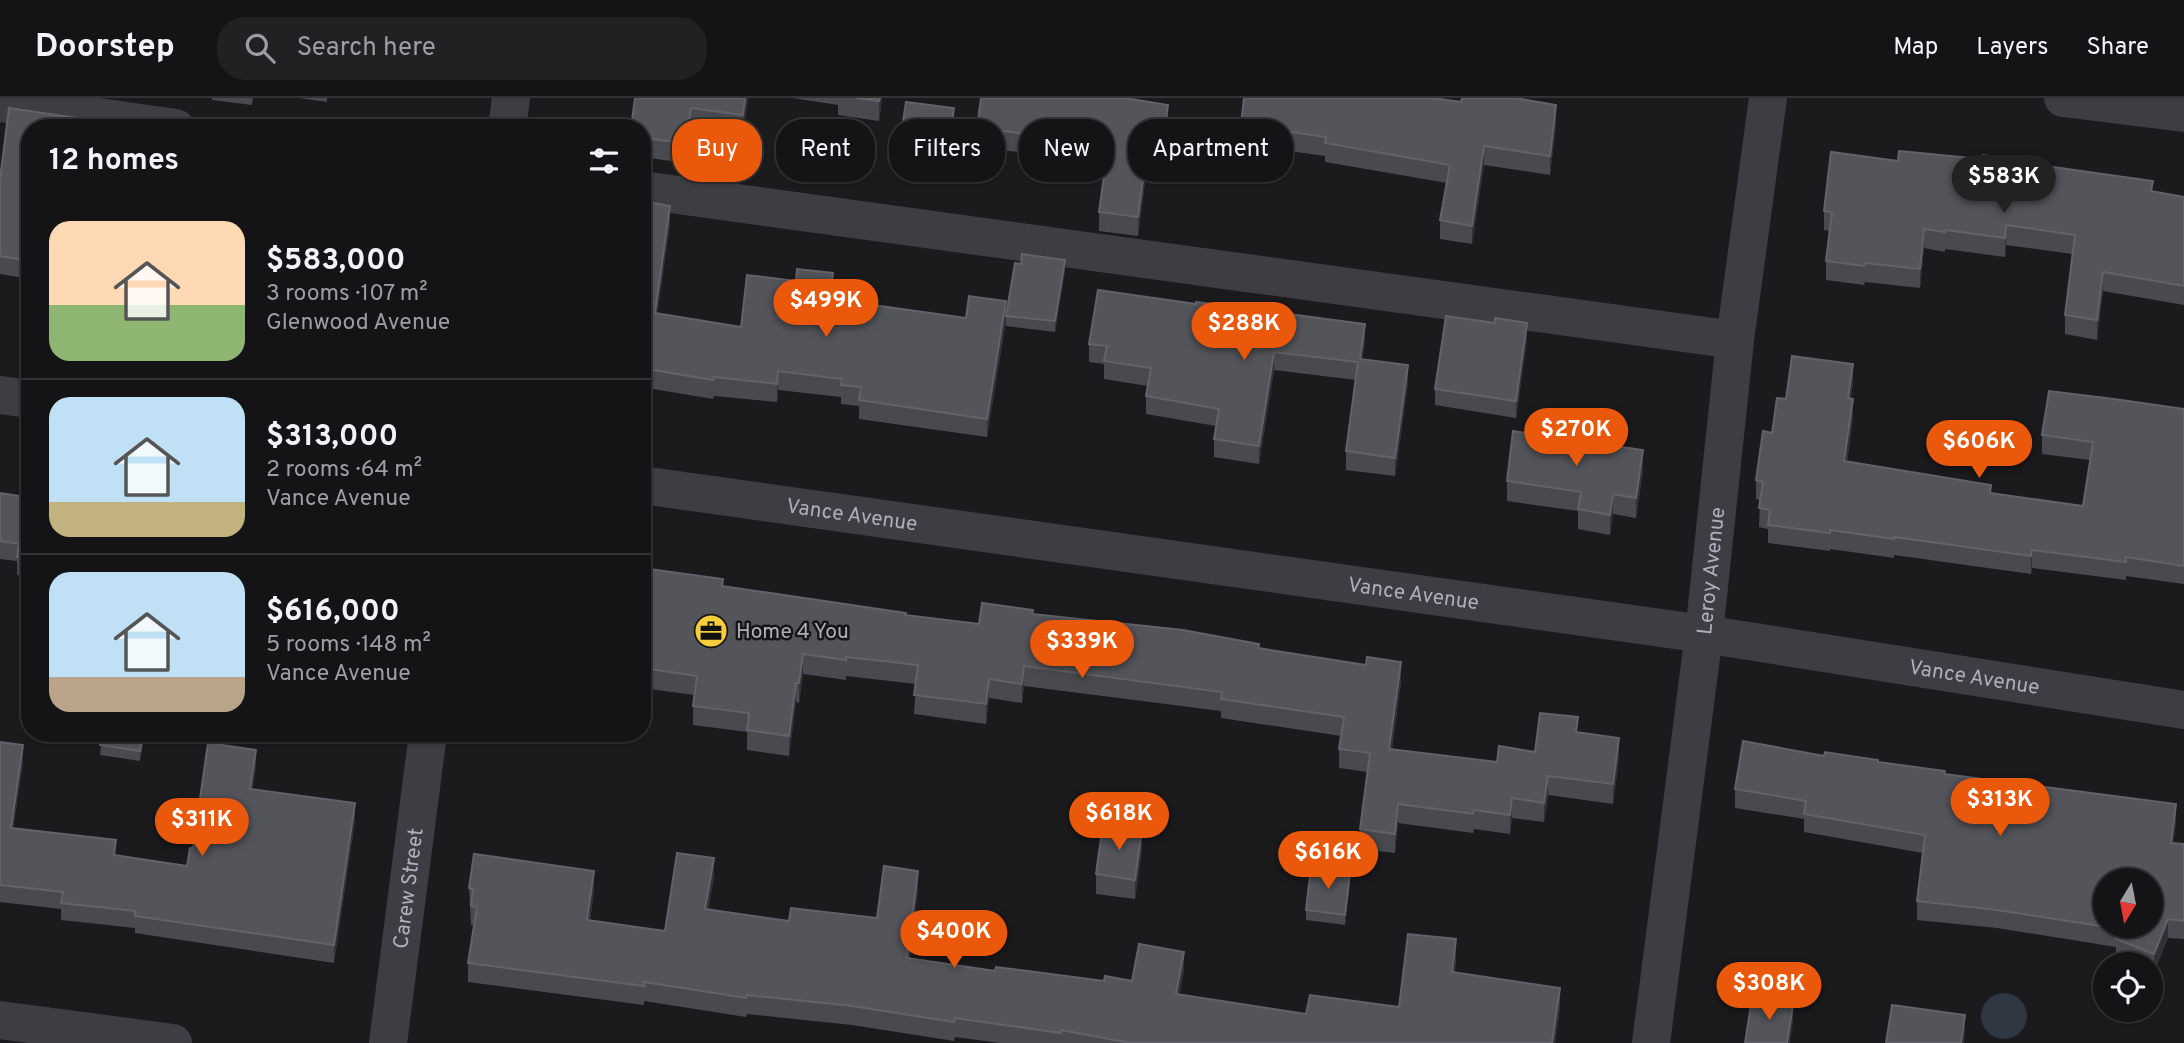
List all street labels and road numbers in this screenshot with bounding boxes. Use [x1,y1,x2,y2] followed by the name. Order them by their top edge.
[784,493,919,538] street label: Vance Avenue
[1692,506,1732,636] street label: Leroy Avenue
[1346,572,1480,617] street label: Vance Avenue
[1907,655,2041,702] street label: Vance Avenue
[388,826,431,950] street label: Carew Street

